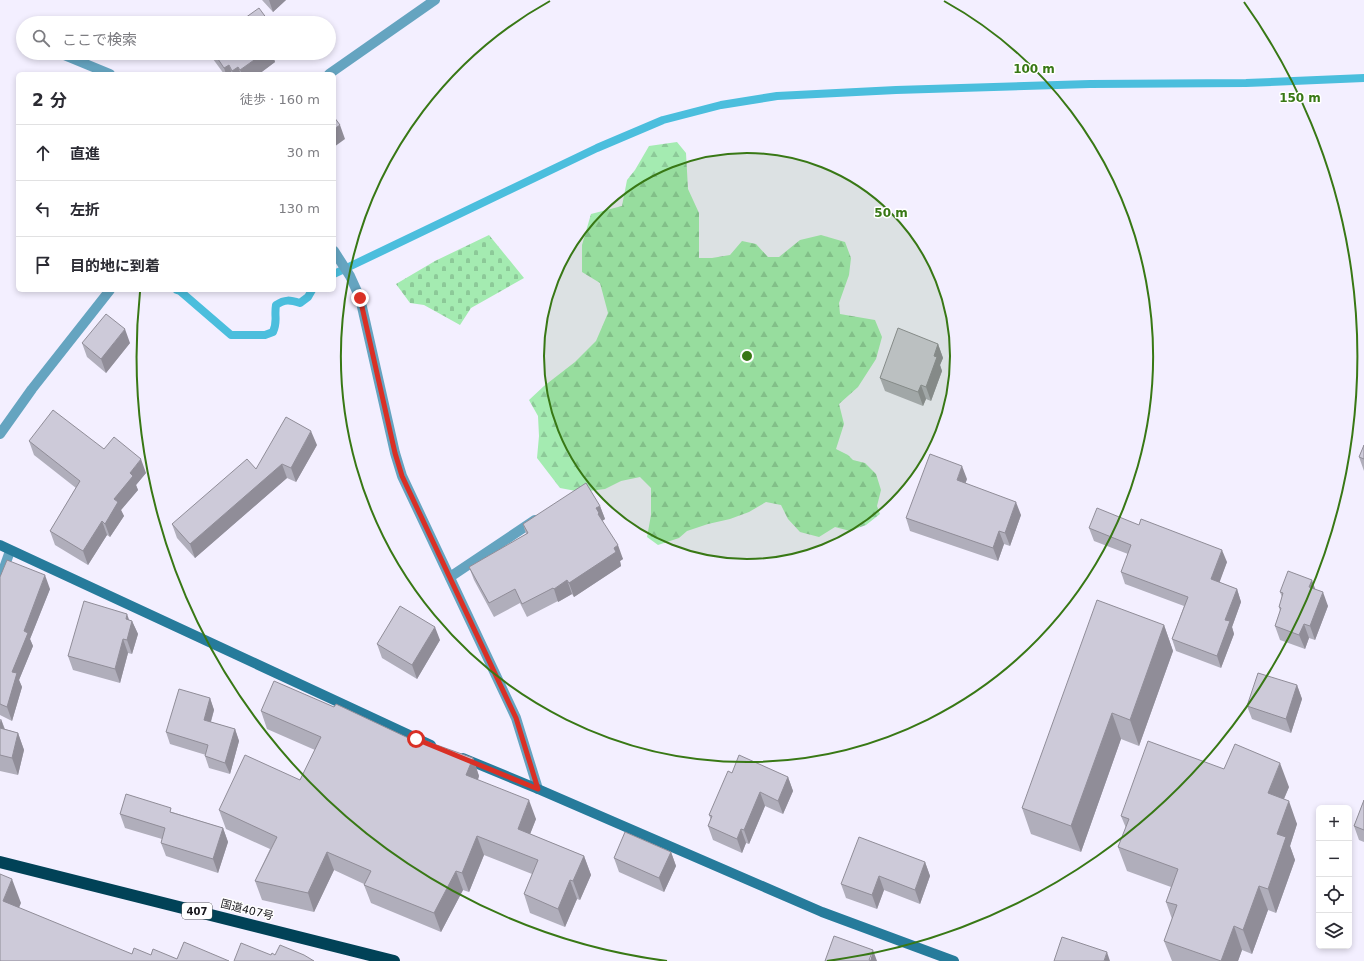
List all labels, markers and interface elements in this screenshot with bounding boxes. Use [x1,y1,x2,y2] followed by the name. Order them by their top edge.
[16,16,336,60] search box
[30,27,52,49] icon: search
[62,31,137,49] text: ここで検索
[1013,62,1055,76] text: 100 m
[32,90,67,110] text: 2 分
[1279,91,1321,105] text: 150 m
[240,92,320,107] text: 徒歩 · 160 m
[32,142,54,164] icon: ahead
[70,145,100,163] text: 直進
[287,145,320,160] text: 30 m
[32,198,54,220] icon: left
[70,201,100,219] text: 左折
[278,201,320,216] text: 130 m
[874,206,908,220] text: 50 m
[32,254,54,276] icon: arrive
[70,257,160,275] text: 目的地に到着
[351,289,369,307] route end
[740,349,754,363] centre of rings
[407,730,425,748] route start
[1316,805,1352,949] map controls
[1316,805,1352,841] button: +
[1316,841,1352,877] button: −
[1316,877,1352,913] button: locate
[219,897,275,923] street label: 国道407号
[182,903,212,919] road number: 407
[1316,913,1352,949] button: layers

